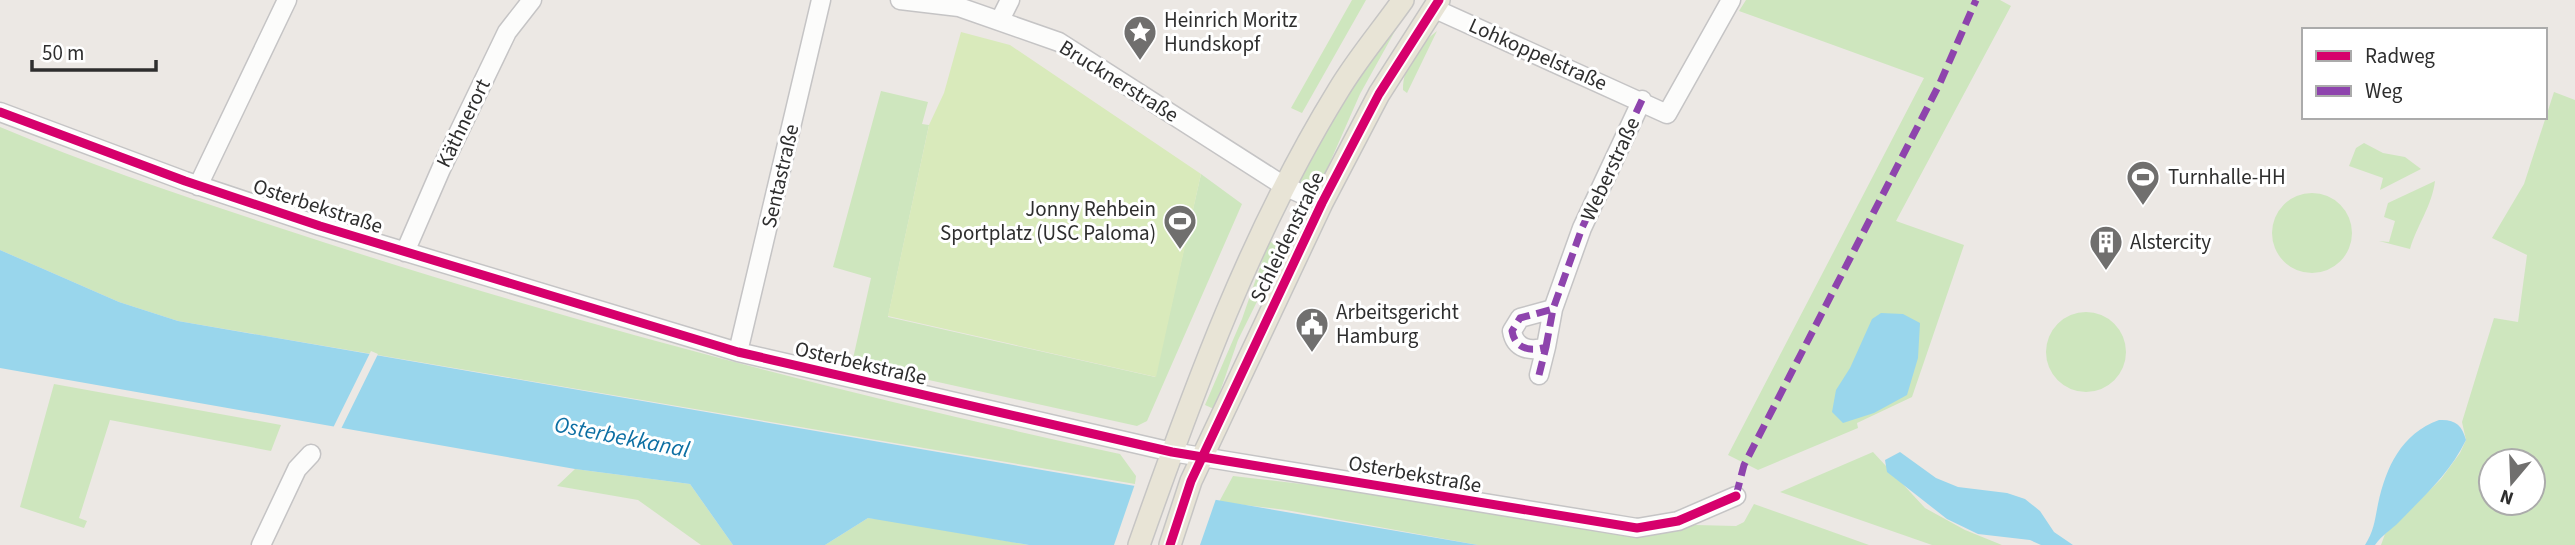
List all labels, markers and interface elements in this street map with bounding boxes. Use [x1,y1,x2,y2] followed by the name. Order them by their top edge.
[1164,5,1298,59] place label: Heinrich Moritz Hundskopf
[1464,10,1612,98] street label: Lohkoppelstraße
[1121,13,1159,62] place icon: Heinrich Moritz Hundskopf
[32,28,156,72] scale bar
[2302,28,2547,119] legend
[1054,32,1184,130] street label: Brucknerstraße
[42,38,84,68] text: 50 m
[2365,41,2435,71] text: Radweg
[429,73,497,173] street label: Käthnerort
[2365,76,2403,106] text: Weg
[1573,112,1647,226] street label: Weberstraße
[753,121,807,231] street label: Sentastraße
[2124,158,2162,207] sports icon: Turnhalle-HH
[2168,162,2286,192] place label: Turnhalle-HH
[1242,167,1332,307] street label: Schleidenstraße
[249,171,387,241] street label: Osterbekstraße
[940,194,1156,248] place label: Jonny Rehbein Sportplatz (USC Paloma)
[1161,202,1199,251] sports icon: Jonny Rehbein Sportplatz (USC Paloma)
[2087,223,2125,272] building icon: Alstercity
[2130,227,2211,257] place label: Alstercity
[1336,297,1459,351] place label: Arbeitsgericht Hamburg
[1293,305,1331,354] public building icon: Arbeitsgericht Hamburg
[792,333,930,393] street label: Osterbekstraße
[552,408,693,466] water label: Osterbekkanal
[2477,447,2547,517] north arrow
[1346,448,1484,500] street label: Osterbekstraße
[2497,482,2517,511] text: N

